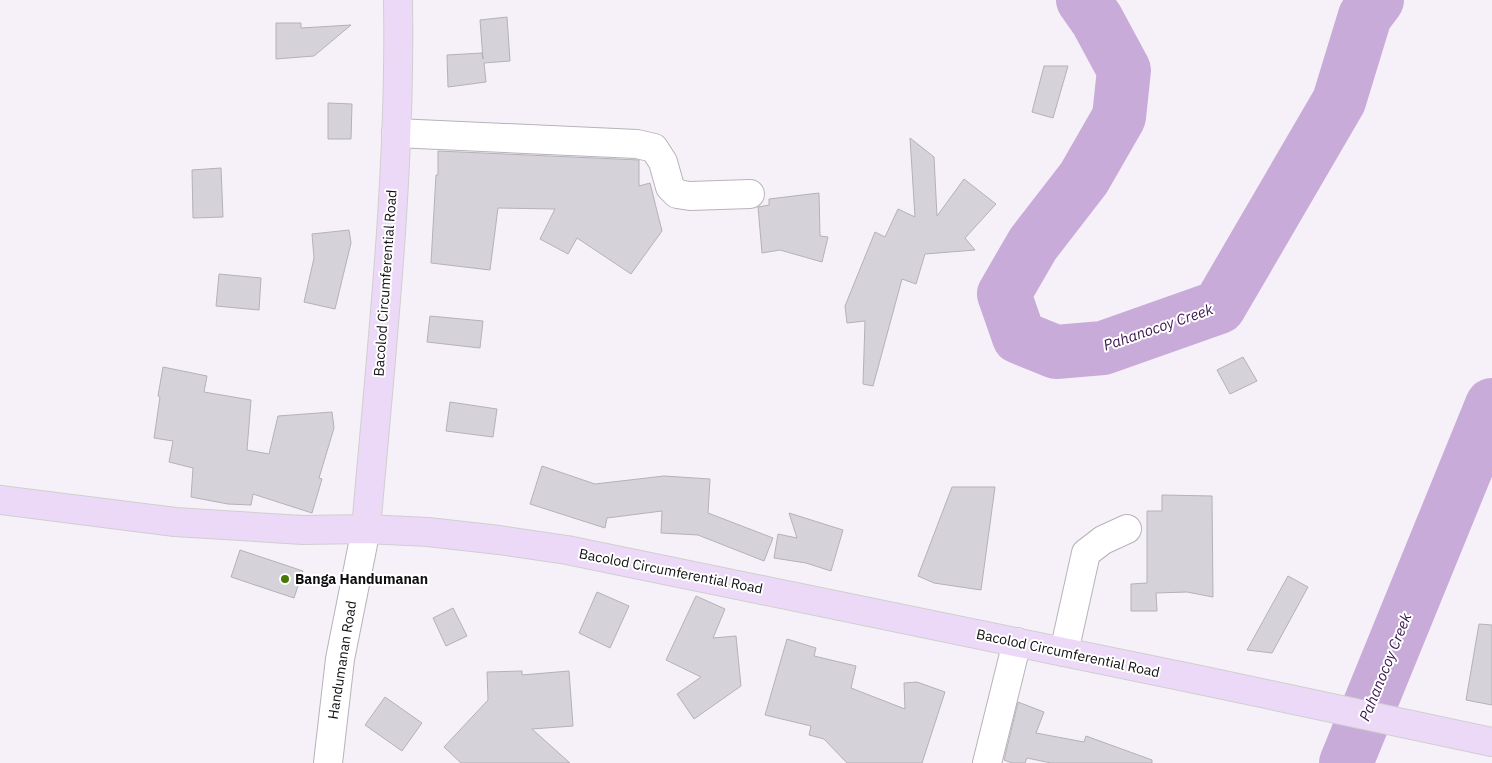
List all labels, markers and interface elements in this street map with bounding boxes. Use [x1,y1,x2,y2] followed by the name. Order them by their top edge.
[369,189,401,377] street label: Bacolod Circumferential Road
[1101,299,1216,355] water label: Pahanocoy Creek
[577,544,765,598] street label: Bacolod Circumferential Road
[295,570,428,588] place label: Banga Handumanan
[279,573,291,585] marker: Banga Handumanan
[324,599,360,721] street label: Handumanan Road
[1355,610,1415,724] water label: Pahanocoy Creek
[975,625,1161,681] street label: Bacolod Circumferential Road

